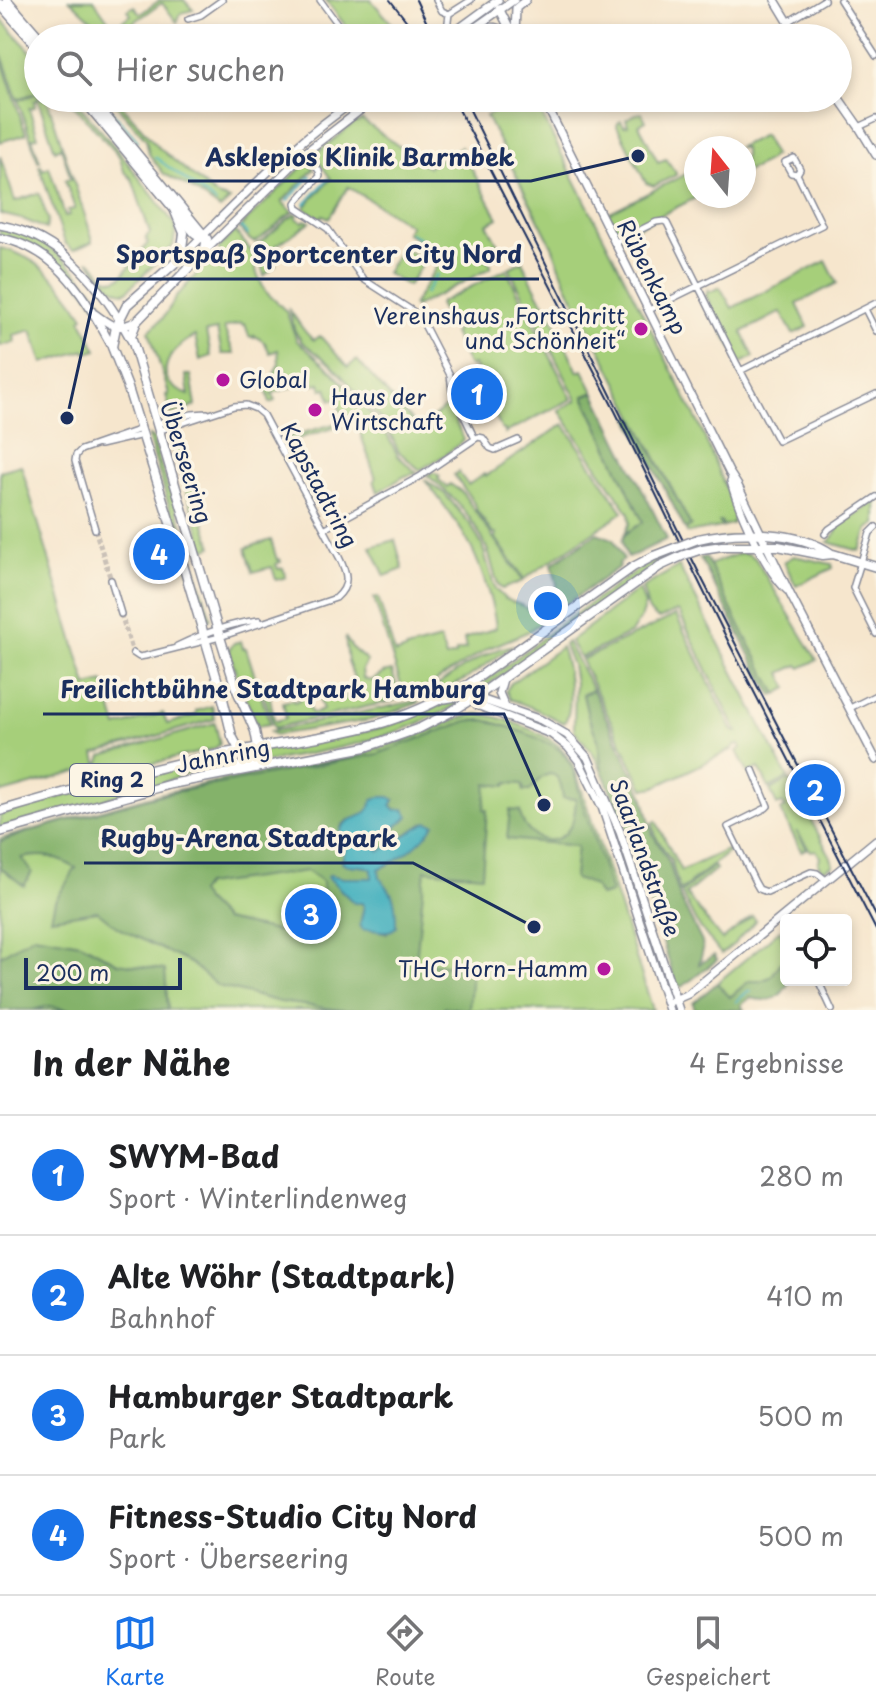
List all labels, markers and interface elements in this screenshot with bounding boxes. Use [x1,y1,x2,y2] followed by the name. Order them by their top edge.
[24,24,852,112] search box
[52,46,96,90] icon: search
[116,46,285,91] text: Hier suchen
[188,133,531,181] callout: Asklepios Klinik Barmbek
[684,136,756,208] north arrow
[204,138,515,174] text: Asklepios Klinik Barmbek
[610,213,697,340] street label: Rübenkamp
[98,231,539,279] callout: Sportspaß Sportcenter City Nord
[116,235,522,271] text: Sportspaß Sportcenter City Nord
[373,298,625,356] place label: Vereinshaus „Fortschritt und Schönheit“
[632,320,650,338] marker: Vereinshaus „Fortschritt und Schönheit“
[239,362,308,395] place label: Global
[451,364,503,424] pin: 1
[214,371,232,389] marker: Global
[331,379,444,437] place label: Haus der Wirtschaft
[153,396,222,527] street label: Überseering
[306,401,324,419] marker: Haus der Wirtschaft
[273,416,367,553] street label: Kapstadtring
[133,524,185,584] pin: 4
[528,586,568,626] your location
[43,666,504,714] callout: Freilichtbühne Stadtpark Hamburg
[60,670,486,706] text: Freilichtbühne Stadtpark Hamburg
[173,729,272,780] street label: Jahnring
[789,760,841,820] pin: 2
[70,764,154,796] road number: Ring 2
[603,774,690,941] street label: Saarlandstraße
[84,815,413,863] callout: Rugby-Arena Stadtpark
[101,819,397,855] text: Rugby-Arena Stadtpark
[285,884,337,944] pin: 3
[780,914,852,986] map controls
[780,914,852,986] button: locate
[398,951,588,984] place label: THC Horn-Hamm
[24,954,182,990] scale bar
[36,955,109,988] text: 200 m
[595,960,613,978] marker: THC Horn-Hamm
[32,1036,230,1088] text: In der Nähe
[689,1043,844,1082] text: 4 Ergebnisse
[108,1133,279,1178] text: SWYM-Bad
[52,1156,64,1195] text: 1
[759,1156,844,1195] text: 280 m
[108,1178,408,1217] text: Sport · Winterlindenweg
[108,1253,456,1298] text: Alte Wöhr (Stadtpark)
[49,1276,67,1315] text: 2
[766,1276,844,1315] text: 410 m
[108,1298,215,1337] text: Bahnhof
[108,1373,453,1418] text: Hamburger Stadtpark
[49,1396,67,1435] text: 3
[757,1396,844,1435] text: 500 m
[108,1418,166,1457] text: Park
[108,1493,477,1538] text: Fitness-Studio City Nord
[49,1516,67,1555] text: 4
[757,1516,844,1555] text: 500 m
[108,1538,349,1577] text: Sport · Überseering
[105,1611,165,1692] tab: Karte
[375,1611,435,1692] tab: Route
[646,1611,771,1692] tab: Gespeichert

